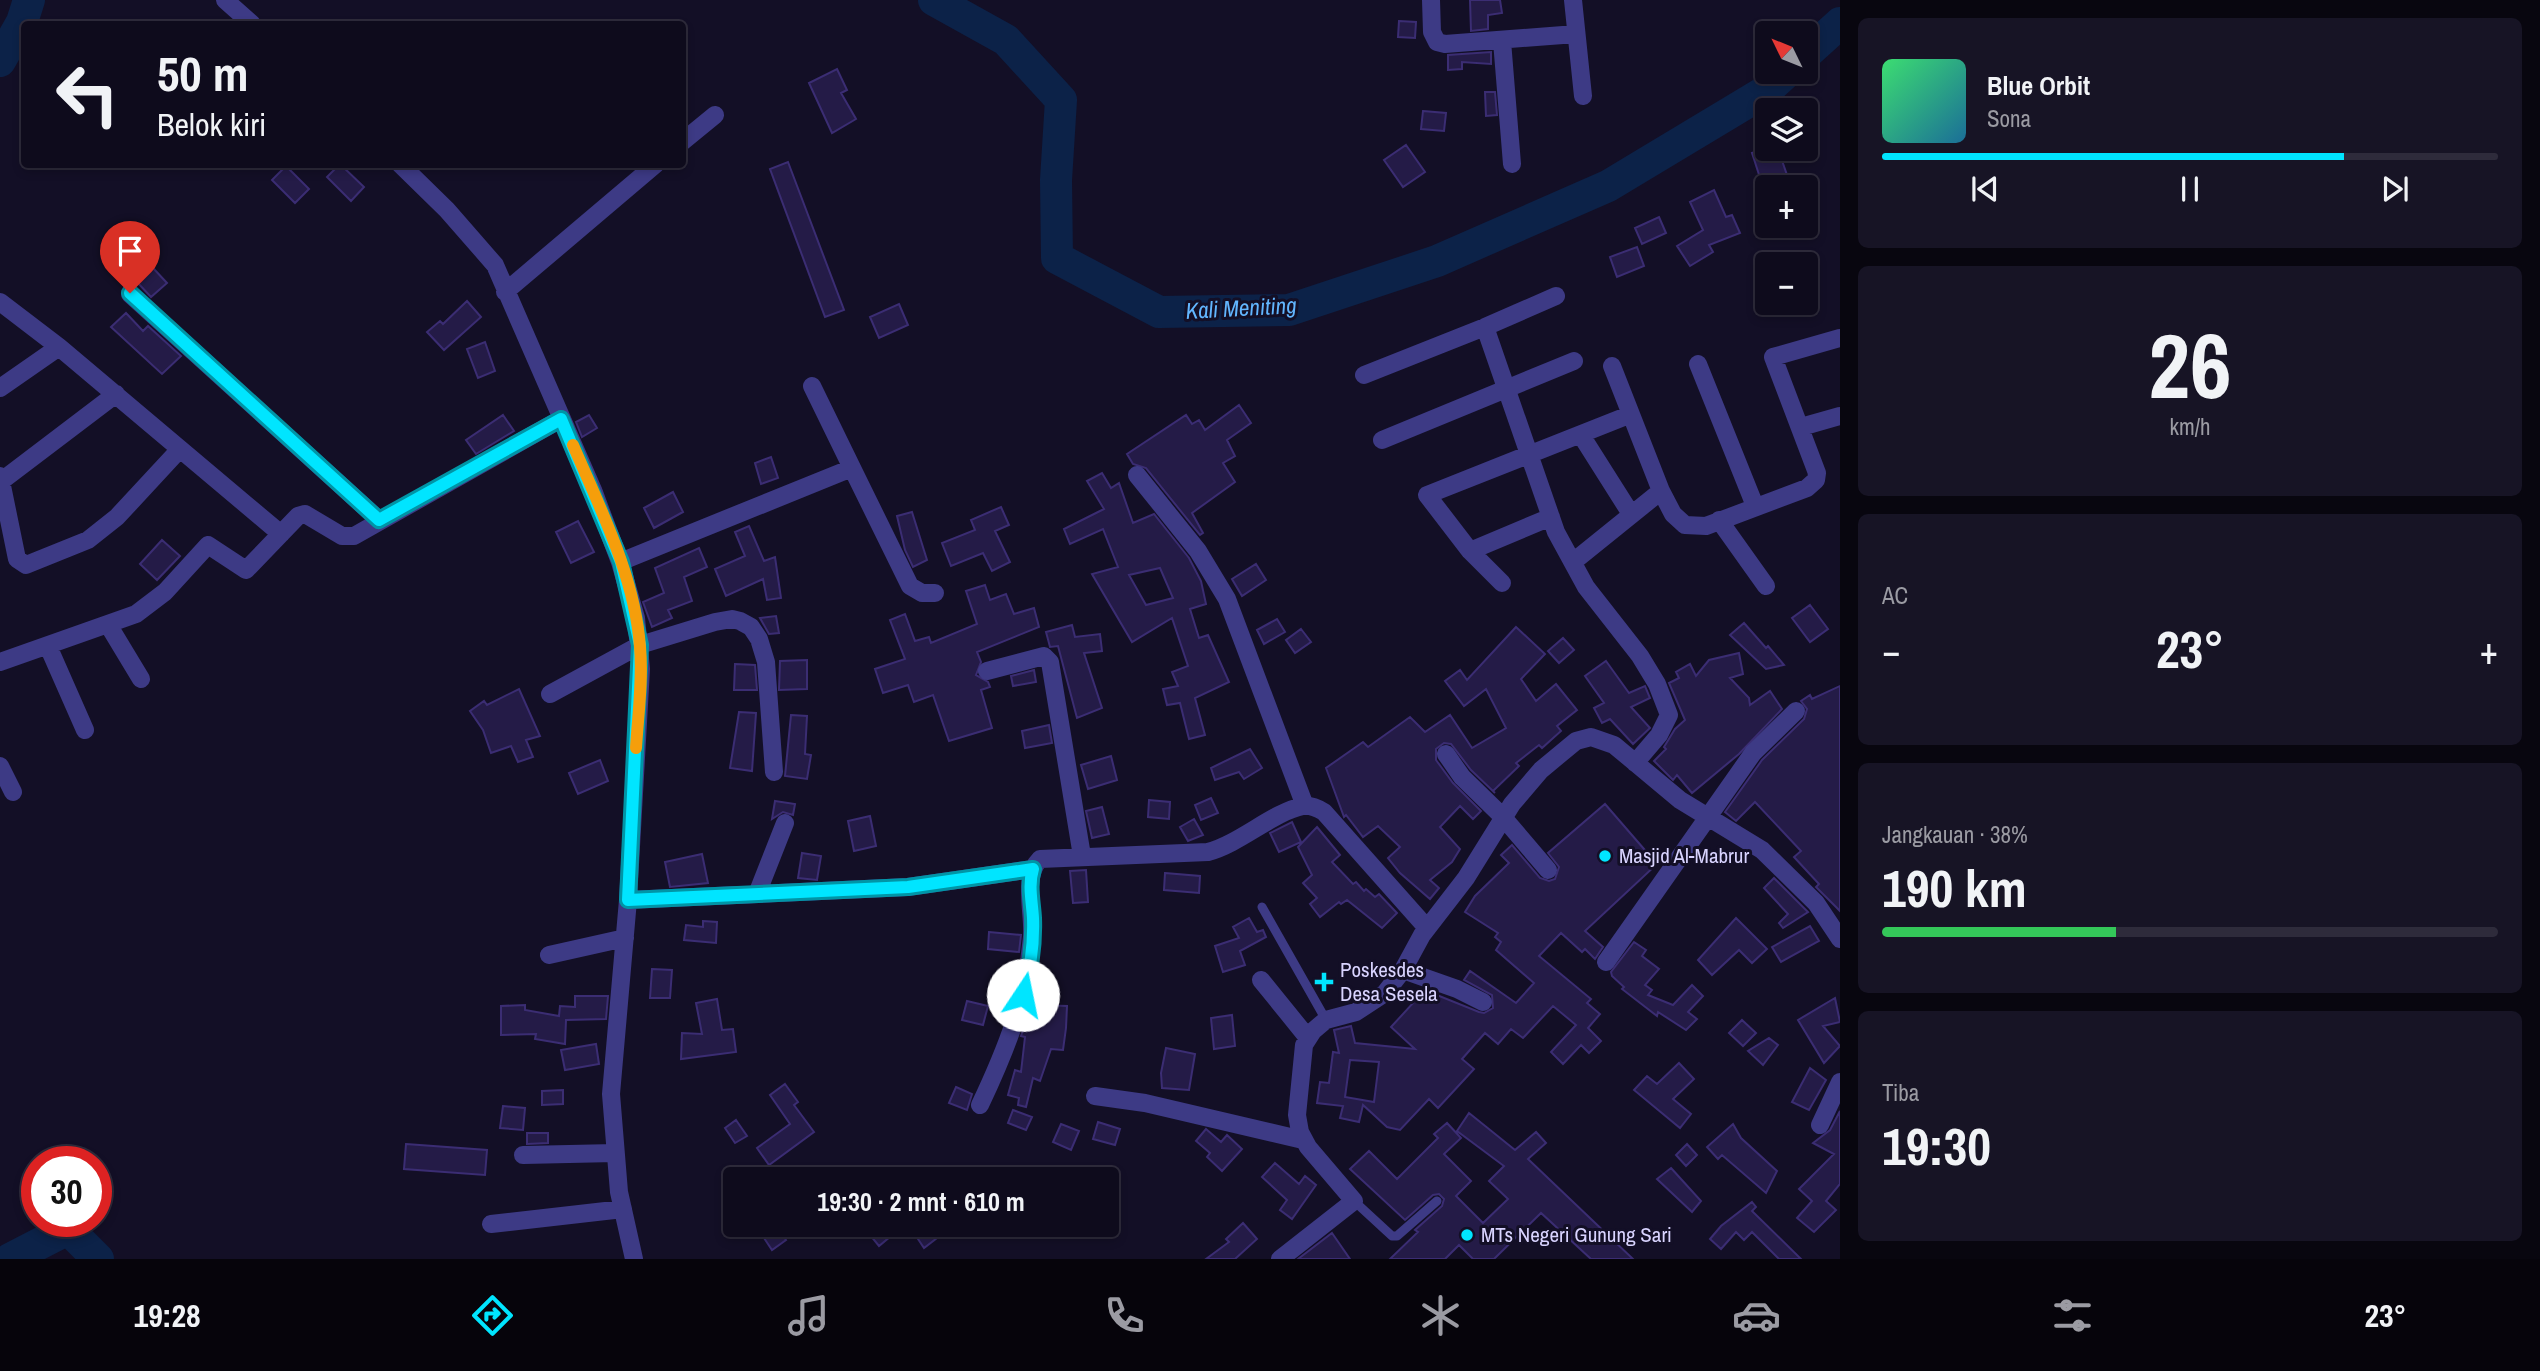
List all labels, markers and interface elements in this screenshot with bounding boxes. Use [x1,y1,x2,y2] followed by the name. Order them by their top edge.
[1755,21,1818,84] north arrow
[1755,21,1818,315] map controls
[157,40,249,106] text: 50 m
[42,49,133,140] icon: left
[1987,68,2090,103] text: Blue Orbit
[1755,98,1818,161] button: layers
[157,103,266,146] text: Belok kiri
[1987,103,2031,134] text: Sona
[1966,170,2004,208] icon: previous
[2171,170,2209,208] icon: pause
[2376,170,2414,208] icon: next
[1755,175,1818,238] button: +
[100,221,160,293] pin
[111,232,149,270] icon: arrive
[1755,252,1818,315] button: −
[1185,289,1297,326] water label: Kali Meniting
[2149,304,2232,426] text: 26
[2170,411,2210,442] text: km/h
[1882,580,1908,611] text: AC
[2156,614,2224,684] text: 23°
[1882,625,1900,676] text: −
[2480,625,2498,676] text: +
[1882,819,2028,850] text: Jangkauan · 38%
[1619,841,1749,870] place label: Masjid Al-Mabrur
[1597,848,1613,864] marker: Masjid Al-Mabrur
[1882,853,2027,923] text: 190 km
[1340,955,1438,1008] place label: Poskesdes Desa Sesela
[986,958,1060,1032] position arrow
[1314,972,1334,992] marker: Poskesdes Desa Sesela
[1882,1077,1919,1108] text: Tiba
[1882,1111,1991,1181] text: 19:30
[21,1146,112,1237] speed limit sign: 30
[817,1184,1025,1219] text: 19:30 · 2 mnt · 610 m
[1481,1220,1672,1249] place label: MTs Negeri Gunung Sari
[1459,1227,1475,1243] marker: MTs Negeri Gunung Sari
[468,1291,517,1340] icon: directions
[784,1291,833,1340] icon: music
[1100,1291,1149,1340] icon: phone
[1416,1291,1465,1340] icon: climate
[1732,1291,1781,1340] icon: car
[2048,1291,2097,1340] icon: filters
[134,1294,201,1337] text: 19:28
[2364,1294,2406,1337] text: 23°

